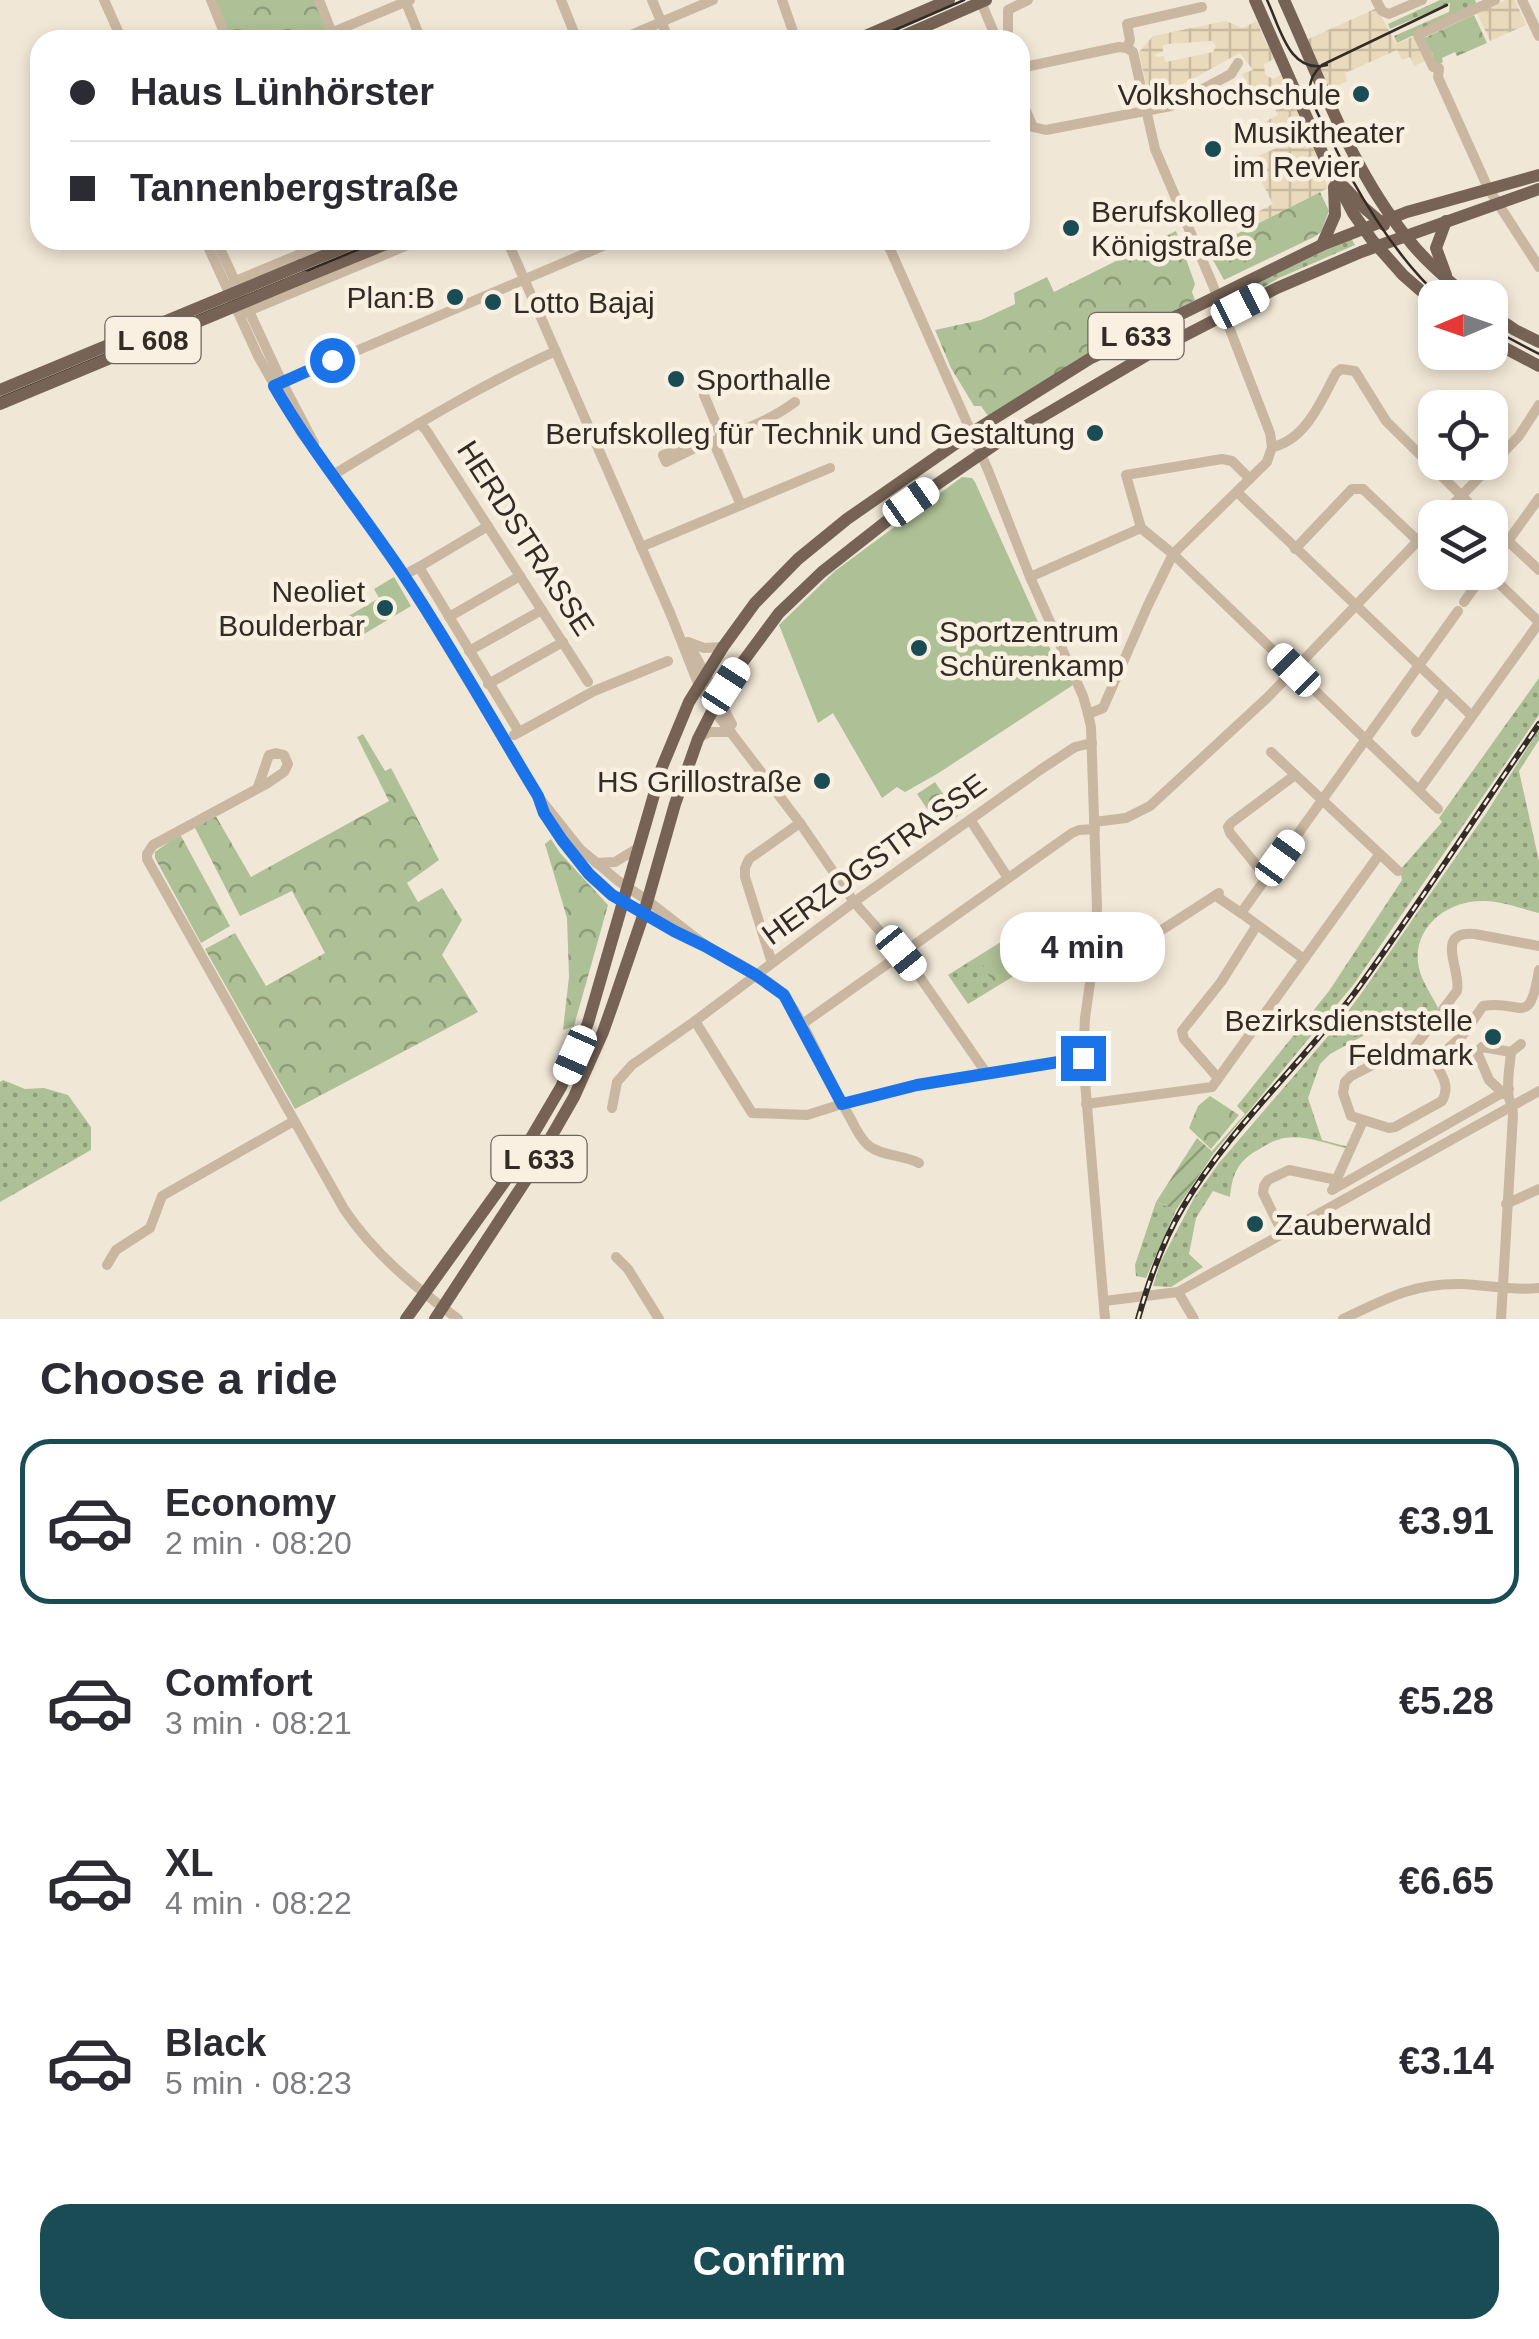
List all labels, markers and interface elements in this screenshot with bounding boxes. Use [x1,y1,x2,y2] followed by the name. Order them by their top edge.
[130,71,434,113] text: Haus Lünhörster
[1118,78,1341,111] place label: Volkshochschule
[1350,83,1372,105] marker: Volkshochschule
[1233,116,1405,183] place label: Musiktheater im Revier
[1202,138,1224,160] marker: Musiktheater im Revier
[130,167,459,209] text: Tannenbergstraße
[1091,195,1256,262] place label: Berufskolleg Königstraße
[1060,217,1082,239] marker: Berufskolleg Königstraße
[1206,279,1274,333] car
[1418,280,1508,370] north arrow
[1418,280,1508,590] map controls
[347,281,435,314] place label: Plan:B
[444,286,466,308] marker: Plan:B
[513,286,655,319] place label: Lotto Bajaj
[482,291,504,313] marker: Lotto Bajaj
[1088,313,1184,359] road number: L 633
[106,317,200,363] road number: L 608
[310,338,355,383] route start
[696,363,831,396] place label: Sporthalle
[665,368,687,390] marker: Sporthalle
[1418,390,1508,480] button: locate
[545,417,1075,450] place label: Berufskolleg für Technik und Gestaltung
[1084,422,1106,444] marker: Berufskolleg für Technik und Gestaltung
[451,435,601,641] street label: HERDSTRASSE
[878,473,944,531] car
[1418,500,1508,590] button: layers
[218,575,366,642] place label: Neoliet Boulderbar
[374,597,396,619] marker: Neoliet Boulderbar
[939,615,1124,682] place label: Sportzentrum Schürenkamp
[908,637,930,659] marker: Sportzentrum Schürenkamp
[1262,638,1326,702] car
[697,653,755,719] car
[597,765,802,798] place label: HS Grillostraße
[756,767,992,951] street label: HERZOGSTRASSE
[811,770,833,792] marker: HS Grillostraße
[1250,825,1310,891] car
[1000,913,1166,983] callout: 4 min
[870,920,932,986] car
[1041,929,1124,965] text: 4 min
[1225,1004,1474,1071] place label: Bezirksdienststelle Feldmark
[549,1021,601,1089] car
[1482,1026,1504,1048] marker: Bezirksdienststelle Feldmark
[1061,1036,1106,1081] route end
[492,1136,586,1182] road number: L 633
[1275,1208,1432,1241] place label: Zauberwald
[1244,1213,1266,1235] marker: Zauberwald
[40,1353,338,1404] text: Choose a ride
[45,1477,135,1567] icon: car
[165,1482,336,1524] text: Economy
[1399,1500,1494,1542] text: €3.91
[165,1525,352,1561] text: 2 min · 08:20
[45,1657,135,1747] icon: car
[165,1662,313,1704] text: Comfort
[1399,1680,1494,1722] text: €5.28
[165,1705,352,1741] text: 3 min · 08:21
[45,1837,135,1927] icon: car
[165,1842,214,1884] text: XL
[1399,1860,1494,1902] text: €6.65
[165,1885,352,1921] text: 4 min · 08:22
[45,2017,135,2107] icon: car
[165,2022,266,2064] text: Black
[1399,2040,1494,2082] text: €3.14
[165,2065,352,2101] text: 5 min · 08:23
[40,2204,1499,2319] button: Confirm

